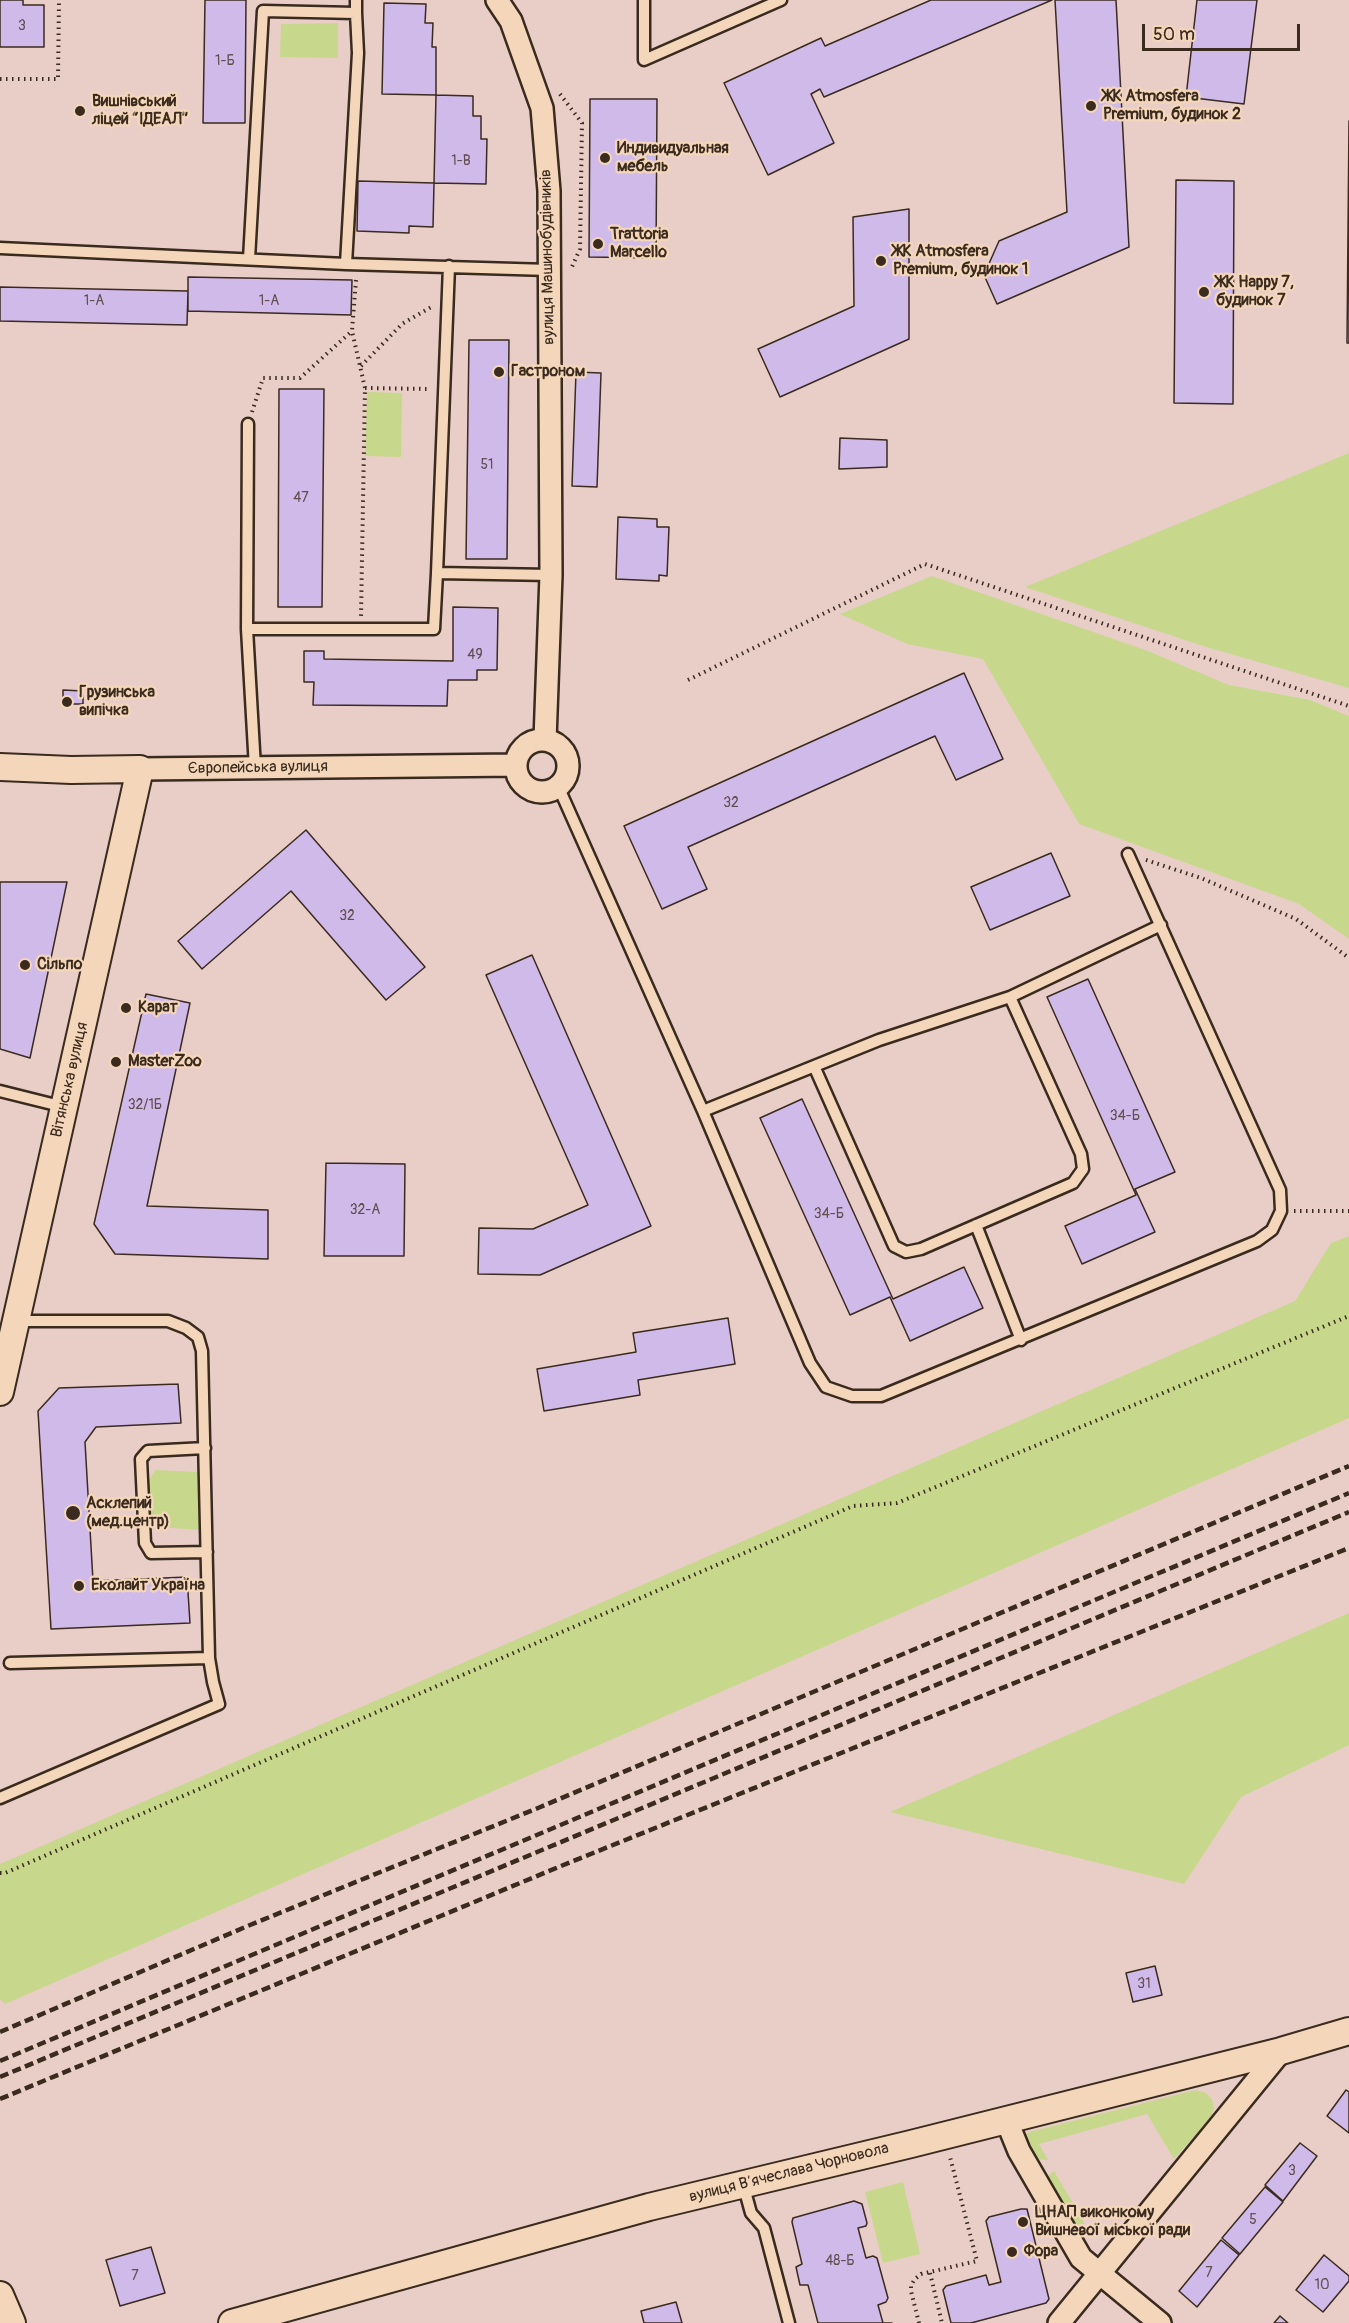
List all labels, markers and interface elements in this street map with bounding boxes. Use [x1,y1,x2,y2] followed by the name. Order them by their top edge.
[1145,12,1302,50] scale bar
[18,18,26,34] house number: 3
[1153,23,1195,46] text: 50 m
[215,53,235,69] house number: 1-Б
[1103,87,1241,125] place label: ЖК Atmosfera Premium, будинок 2
[92,92,188,130] place label: Вишнівський ліцей “ІДЕАЛ”
[1084,99,1098,113] marker: ЖК Atmosfera Premium, будинок 2
[73,104,87,118] marker: Вишнівський ліцей “ІДЕАЛ”
[617,139,729,177] place label: Индивидуальная мебель
[598,151,612,165] marker: Индивидуальная мебель
[451,153,471,169] house number: 1-В
[537,169,559,345] street label: вулиця Машинобудівників
[610,225,669,263] place label: Trattoria Marcello
[591,237,605,251] marker: Trattoria Marcello
[893,242,1028,280] place label: ЖК Atmosfera Premium, будинок 1
[874,254,888,268] marker: ЖК Atmosfera Premium, будинок 1
[1216,273,1294,311] place label: ЖК Happy 7, будинок 7
[1197,285,1211,299] marker: ЖК Happy 7, будинок 7
[84,293,104,309] house number: 1-А
[259,293,279,309] house number: 1-А
[511,362,585,382] place label: Гастроном
[492,365,506,379] marker: Гастроном
[480,457,494,473] house number: 51
[293,490,309,506] house number: 47
[467,647,483,663] house number: 49
[79,683,155,721] place label: Грузинська випічка
[60,695,74,709] marker: Грузинська випічка
[188,757,328,779] street label: Європейська вулиця
[723,795,739,811] house number: 32
[339,908,355,924] house number: 32
[37,955,82,975] place label: Сільпо
[18,958,32,972] marker: Сільпо
[138,998,178,1018] place label: Карат
[119,1001,133,1015] marker: Карат
[47,1020,93,1140] street label: Вітянська вулиця
[128,1052,202,1072] place label: MasterZoo
[109,1055,123,1069] marker: MasterZoo
[128,1097,162,1113] house number: 32/1Б
[1110,1108,1140,1124] house number: 34-Б
[350,1202,380,1218] house number: 32-А
[814,1206,844,1222] house number: 34-Б
[86,1494,170,1532] place label: Асклепий (мед.центр)
[64,1504,82,1522] marker: Асклепий (мед.центр)
[91,1576,205,1596] place label: Еколайт Україна
[72,1579,86,1593] marker: Еколайт Україна
[1137,1976,1151,1992] house number: 31
[687,2139,891,2207] street label: вулиця Вʼячеслава Чорновола
[1288,2163,1296,2179] house number: 3
[1035,2203,1190,2241] place label: ЦНАП виконкому Вишневої міської ради
[1249,2212,1257,2228] house number: 5
[1016,2215,1030,2229] marker: ЦНАП виконкому Вишневої міської ради
[1024,2242,1058,2262] place label: Фора
[1005,2245,1019,2259] marker: Фора
[825,2253,855,2269] house number: 48-Б
[1205,2265,1213,2281] house number: 7
[131,2268,139,2284] house number: 7
[1314,2277,1330,2293] house number: 10

